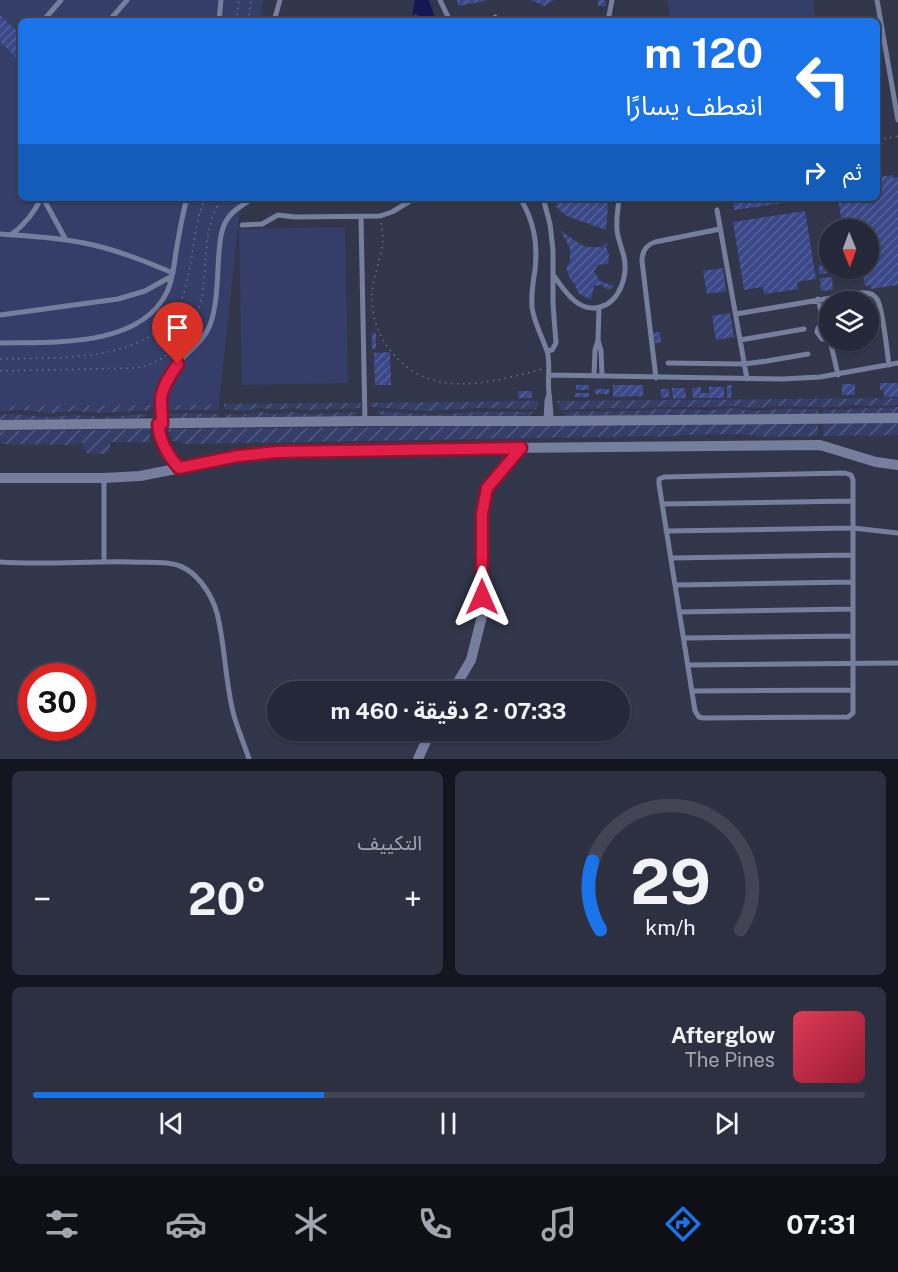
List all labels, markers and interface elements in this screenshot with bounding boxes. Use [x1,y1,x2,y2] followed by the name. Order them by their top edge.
[644,28,763,77] text: 120 m
[784,42,862,120] icon: left
[625,89,763,121] text: انعطف يسارًا
[798,156,831,189] icon: right
[843,159,862,185] text: ثم
[819,219,879,279] north arrow
[819,219,879,351] map controls
[819,291,879,351] button: layers
[152,302,203,364] pin
[161,311,194,344] icon: arrive
[450,565,514,629] position arrow
[18,663,96,741] speed limit sign: 30
[331,698,566,724] text: 07:33 · 2 دقيقة · 460 m
[358,831,422,855] text: التكييف
[630,845,711,918] text: 29
[188,872,267,925] text: 20°
[33,880,51,918] text: −
[404,880,422,918] text: +
[645,915,696,940] text: km/h
[671,1022,775,1048] text: Afterglow
[685,1048,775,1072] text: The Pines
[155,1107,188,1140] icon: previous
[432,1107,465,1140] icon: pause
[710,1107,743,1140] icon: next
[41,1203,83,1245] icon: filters
[165,1203,207,1245] icon: car
[290,1203,332,1245] icon: climate
[414,1203,456,1245] icon: phone
[538,1203,580,1245] icon: music
[662,1203,704,1245] icon: directions
[786,1208,857,1240] text: 07:31

